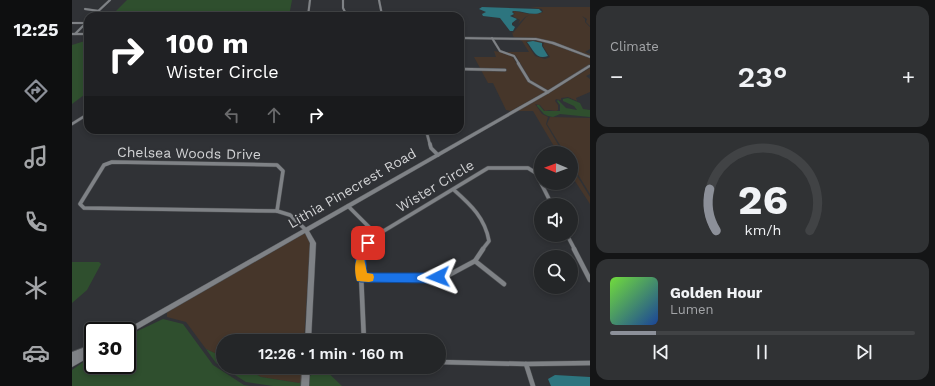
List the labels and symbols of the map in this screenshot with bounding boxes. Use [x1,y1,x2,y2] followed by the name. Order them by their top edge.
[117,144,261,162] street label: Chelsea Woods Drive
[285,145,419,231] street label: Lithia Pinecrest Road
[534,146,578,190] north arrow
[393,157,477,215] street label: Wister Circle
[351,226,385,260] pin
[417,256,459,298] position arrow
[84,322,136,374] speed limit sign: 30

